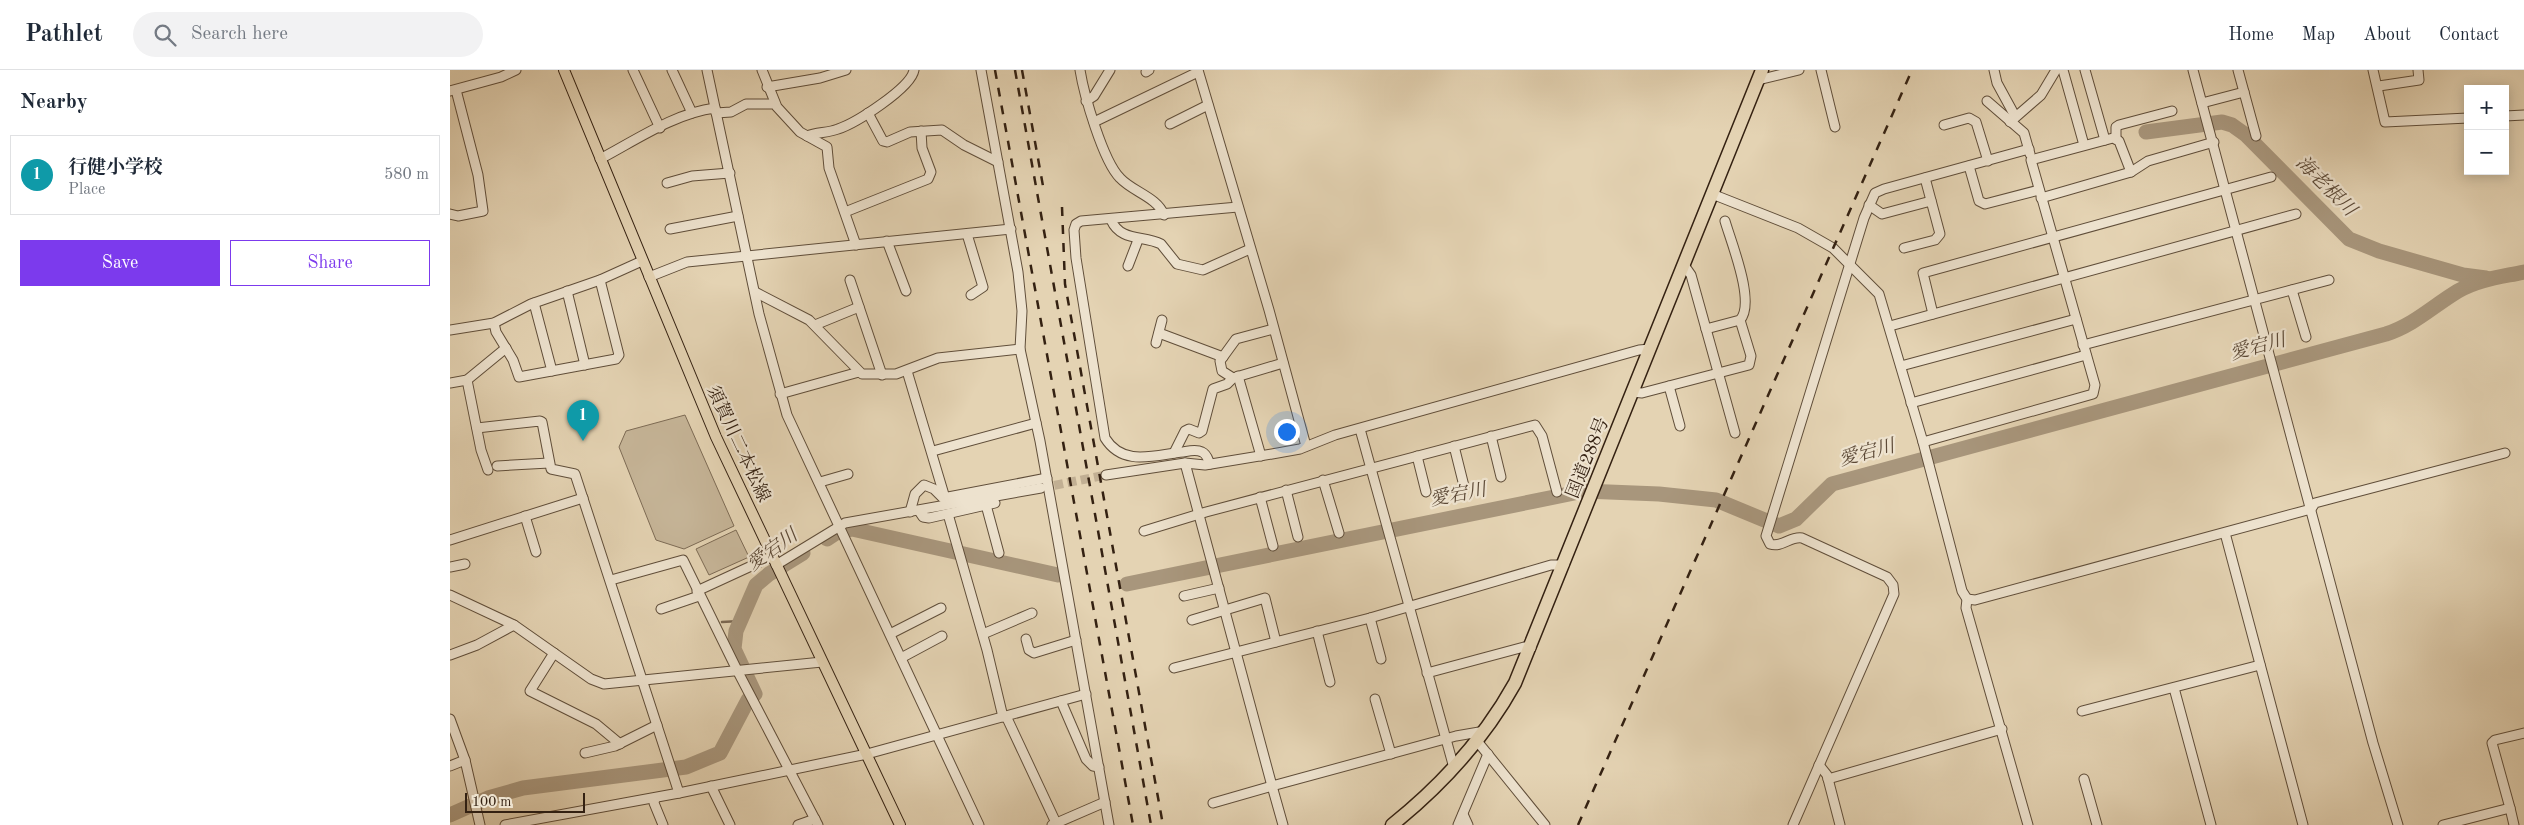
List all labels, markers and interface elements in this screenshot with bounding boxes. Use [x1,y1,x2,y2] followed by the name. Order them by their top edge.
[133,12,483,57] search box
[151,21,179,49] icon: search
[25,23,103,47] text: Pathlet
[191,25,288,44] text: Search here
[2228,26,2274,44] text: Home
[2302,26,2335,44] text: Map
[2363,26,2411,44] text: About
[2439,26,2499,44] text: Contact
[2464,85,2509,175] map controls
[2464,85,2509,130] button: +
[20,92,88,113] text: Nearby
[2464,130,2509,175] button: −
[2291,152,2361,222] water label: 海老根川
[68,159,163,178] text: 行健小学校
[32,167,42,183] text: 1
[384,167,429,183] text: 580 m
[68,182,105,198] text: Place
[20,240,220,286] button: Save
[230,240,430,286] button: Share
[2227,329,2290,365] water label: 愛宕川
[703,382,775,505] street label: 須賀川二本松線
[567,400,599,441] pin: 1
[1562,414,1612,501] street label: 国道288号
[1274,419,1300,445] your location
[1836,435,1899,471] water label: 愛宕川
[1428,479,1490,511] water label: 愛宕川
[743,524,803,575] water label: 愛宕川
[465,790,585,813] scale bar
[472,795,511,809] text: 100 m

